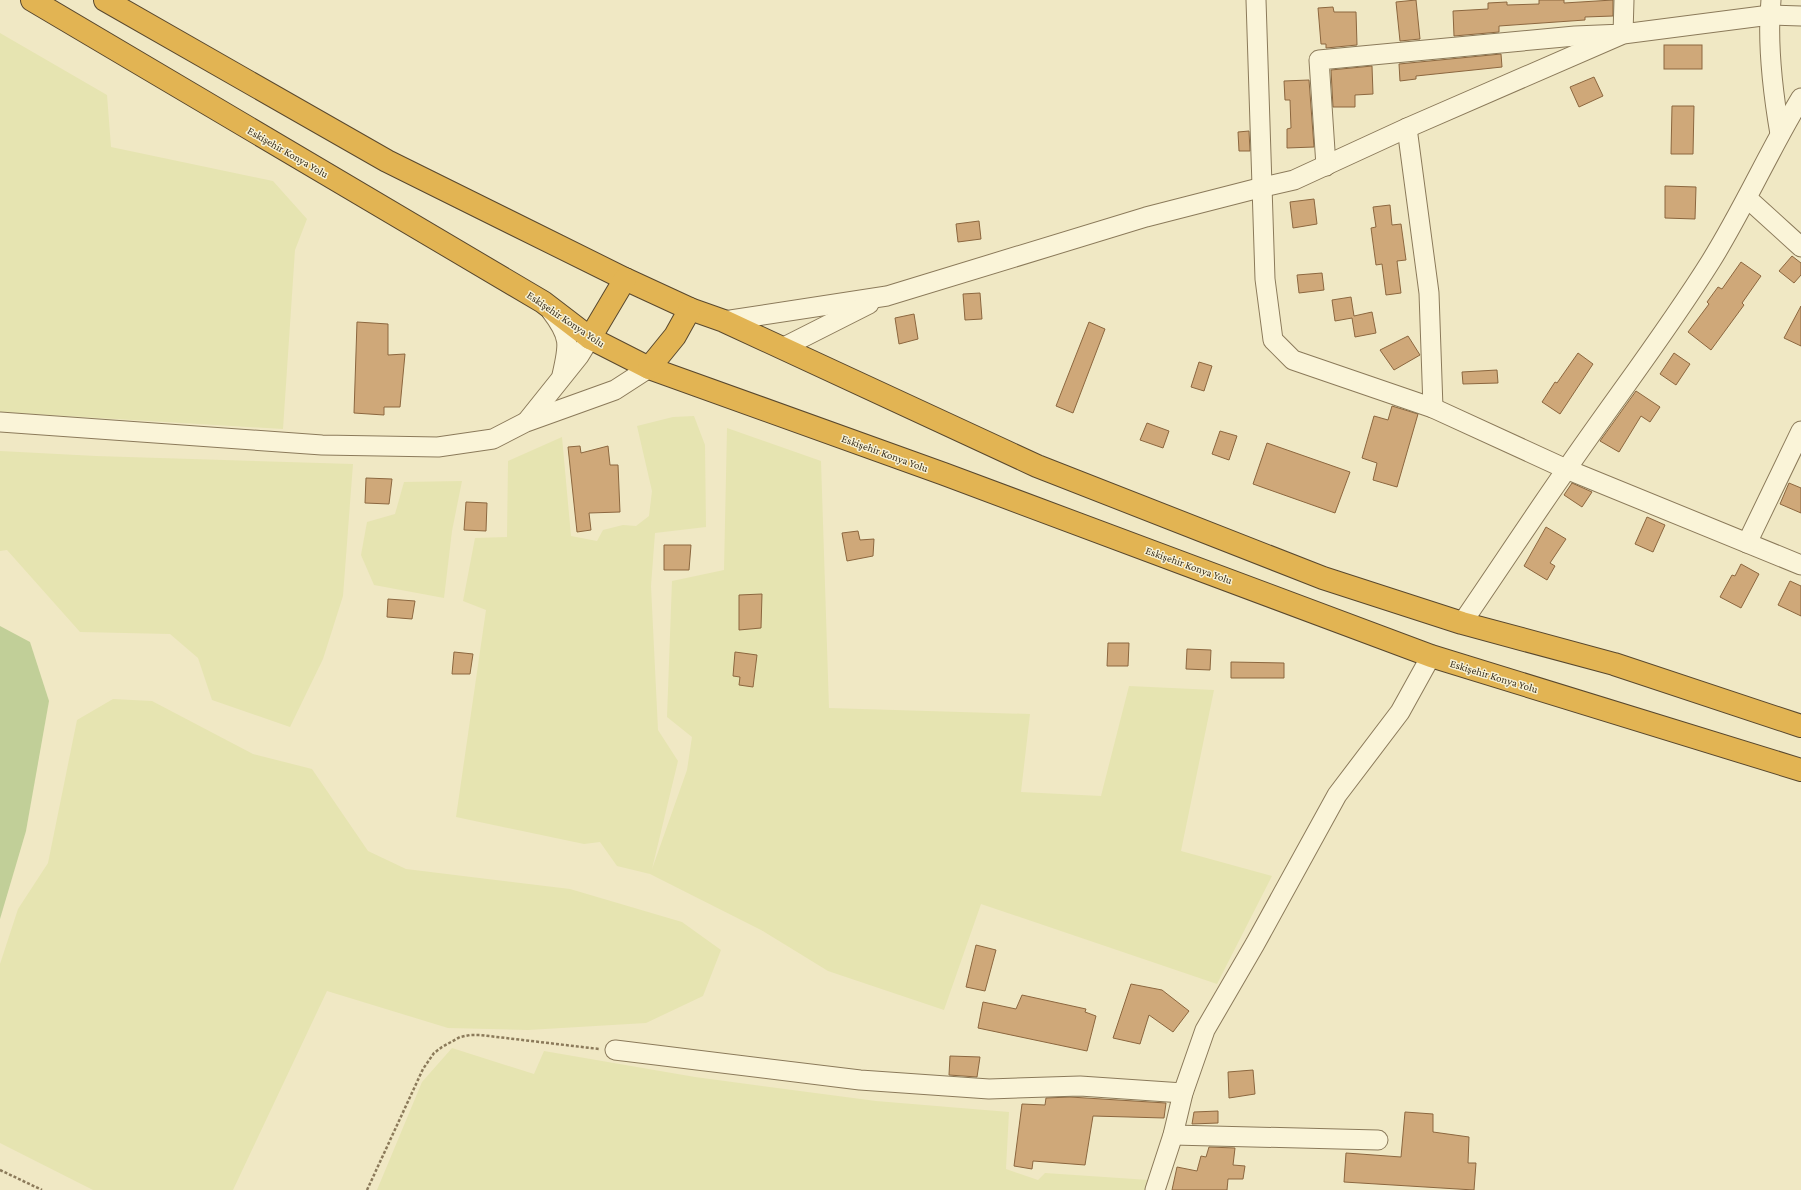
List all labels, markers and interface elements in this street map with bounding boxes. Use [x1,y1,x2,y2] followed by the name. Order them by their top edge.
[245,124,331,181] street label: Eskişehir Konya Yolu
[524,289,607,350] street label: Eskişehir Konya Yolu
[840,432,930,475] street label: Eskişehir Konya Yolu
[1144,544,1234,587] street label: Eskişehir Konya Yolu
[1448,657,1540,696] street label: Eskişehir Konya Yolu

